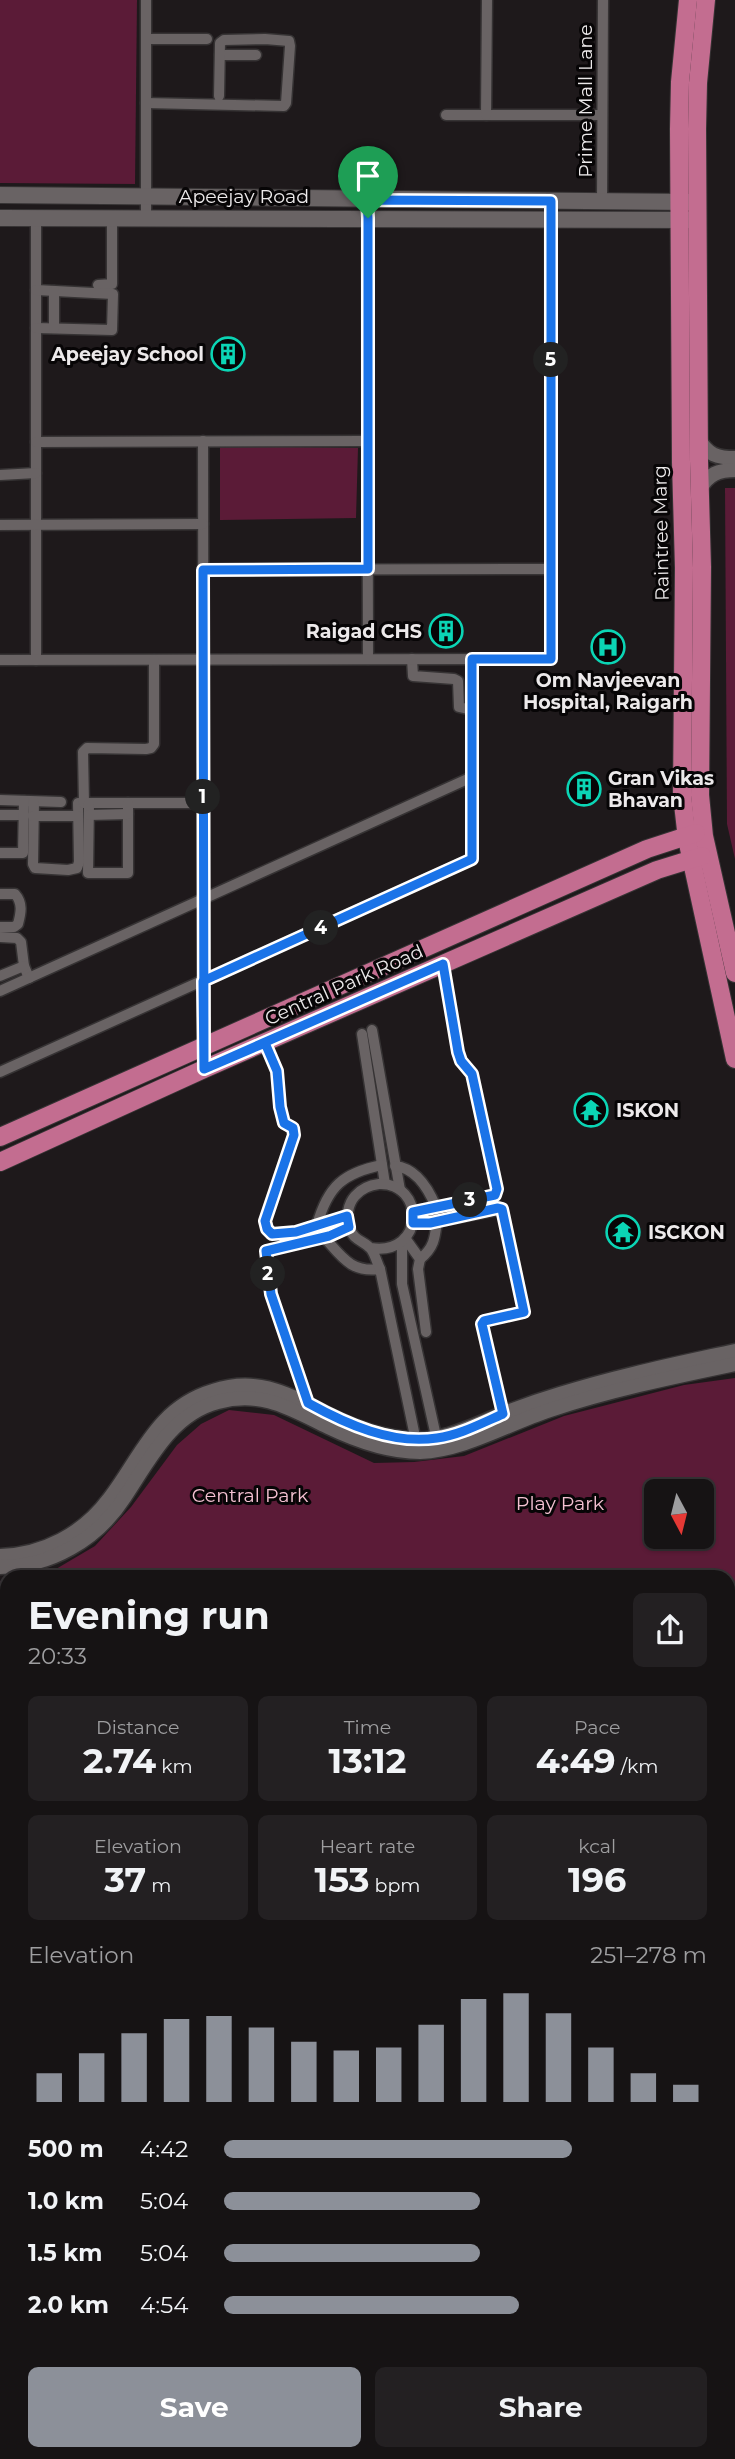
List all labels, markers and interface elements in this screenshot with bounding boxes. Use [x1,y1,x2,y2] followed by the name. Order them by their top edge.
[574,24,597,178] street label: Prime Mall Lane
[338,146,398,218] pin
[349,157,387,195] icon: arrive
[179,185,309,208] street label: Apeejay Road
[209,335,247,373] building icon: Apeejay School
[534,342,568,378] pin: 5
[50,343,204,366] place label: Apeejay School
[545,348,556,371] text: 5
[648,465,674,601] street label: Raintree Marg
[427,612,465,650] building icon: Raigad CHS
[306,620,422,643] place label: Raigad CHS
[589,628,627,666] hospital icon: Om Navjeevan Hospital, Raigarh
[523,669,693,714] place label: Om Navjeevan Hospital, Raigarh
[608,767,714,812] place label: Gran Vikas Bhavan
[565,770,603,808] building icon: Gran Vikas Bhavan
[186,780,220,814] pin: 1
[199,785,206,808] text: 1
[304,911,338,946] pin: 4
[314,916,327,939] text: 4
[261,940,427,1030] street label: Central Park Road
[572,1091,610,1129] temple icon: ISKON
[616,1099,679,1122] place label: ISKON
[452,1182,488,1218] pin: 3
[464,1188,475,1211] text: 3
[604,1213,642,1251] temple icon: ISCKON
[648,1221,725,1244] place label: ISCKON
[250,1256,286,1292] pin: 2
[262,1262,273,1285] text: 2
[644,1479,714,1549] north arrow
[644,1479,714,1549] map controls
[192,1484,309,1507] park label: Central Park
[516,1492,605,1515] park label: Play Park
[28,1592,270,1639] text: Evening run
[633,1593,707,1667] button: share
[28,1642,87,1670] text: 20:33
[96,1716,180,1739] text: Distance
[344,1716,391,1739] text: Time
[574,1716,620,1739] text: Pace
[83,1739,156,1782] text: 2.74
[329,1739,406,1782] text: 13:12
[536,1739,616,1782] text: 4:49
[156,1755,193,1778] text: km
[616,1755,659,1778] text: /km
[94,1835,182,1858] text: Elevation
[320,1835,415,1858] text: Heart rate
[578,1835,616,1858] text: kcal
[104,1858,146,1901] text: 37
[314,1858,370,1901] text: 153
[568,1858,626,1901] text: 196
[146,1874,171,1897] text: m
[370,1874,420,1897] text: bpm
[28,1941,134,1969] text: Elevation
[590,1941,707,1969] text: 251–278 m
[28,2135,104,2163] text: 500 m
[140,2135,188,2163] text: 4:42
[28,2187,104,2215] text: 1.0 km
[140,2187,188,2215] text: 5:04
[28,2239,102,2267] text: 1.5 km
[140,2239,188,2267] text: 5:04
[28,2291,109,2319] text: 2.0 km
[140,2291,188,2319] text: 4:54
[28,2367,361,2447] button: Save
[375,2367,707,2447] button: Share

